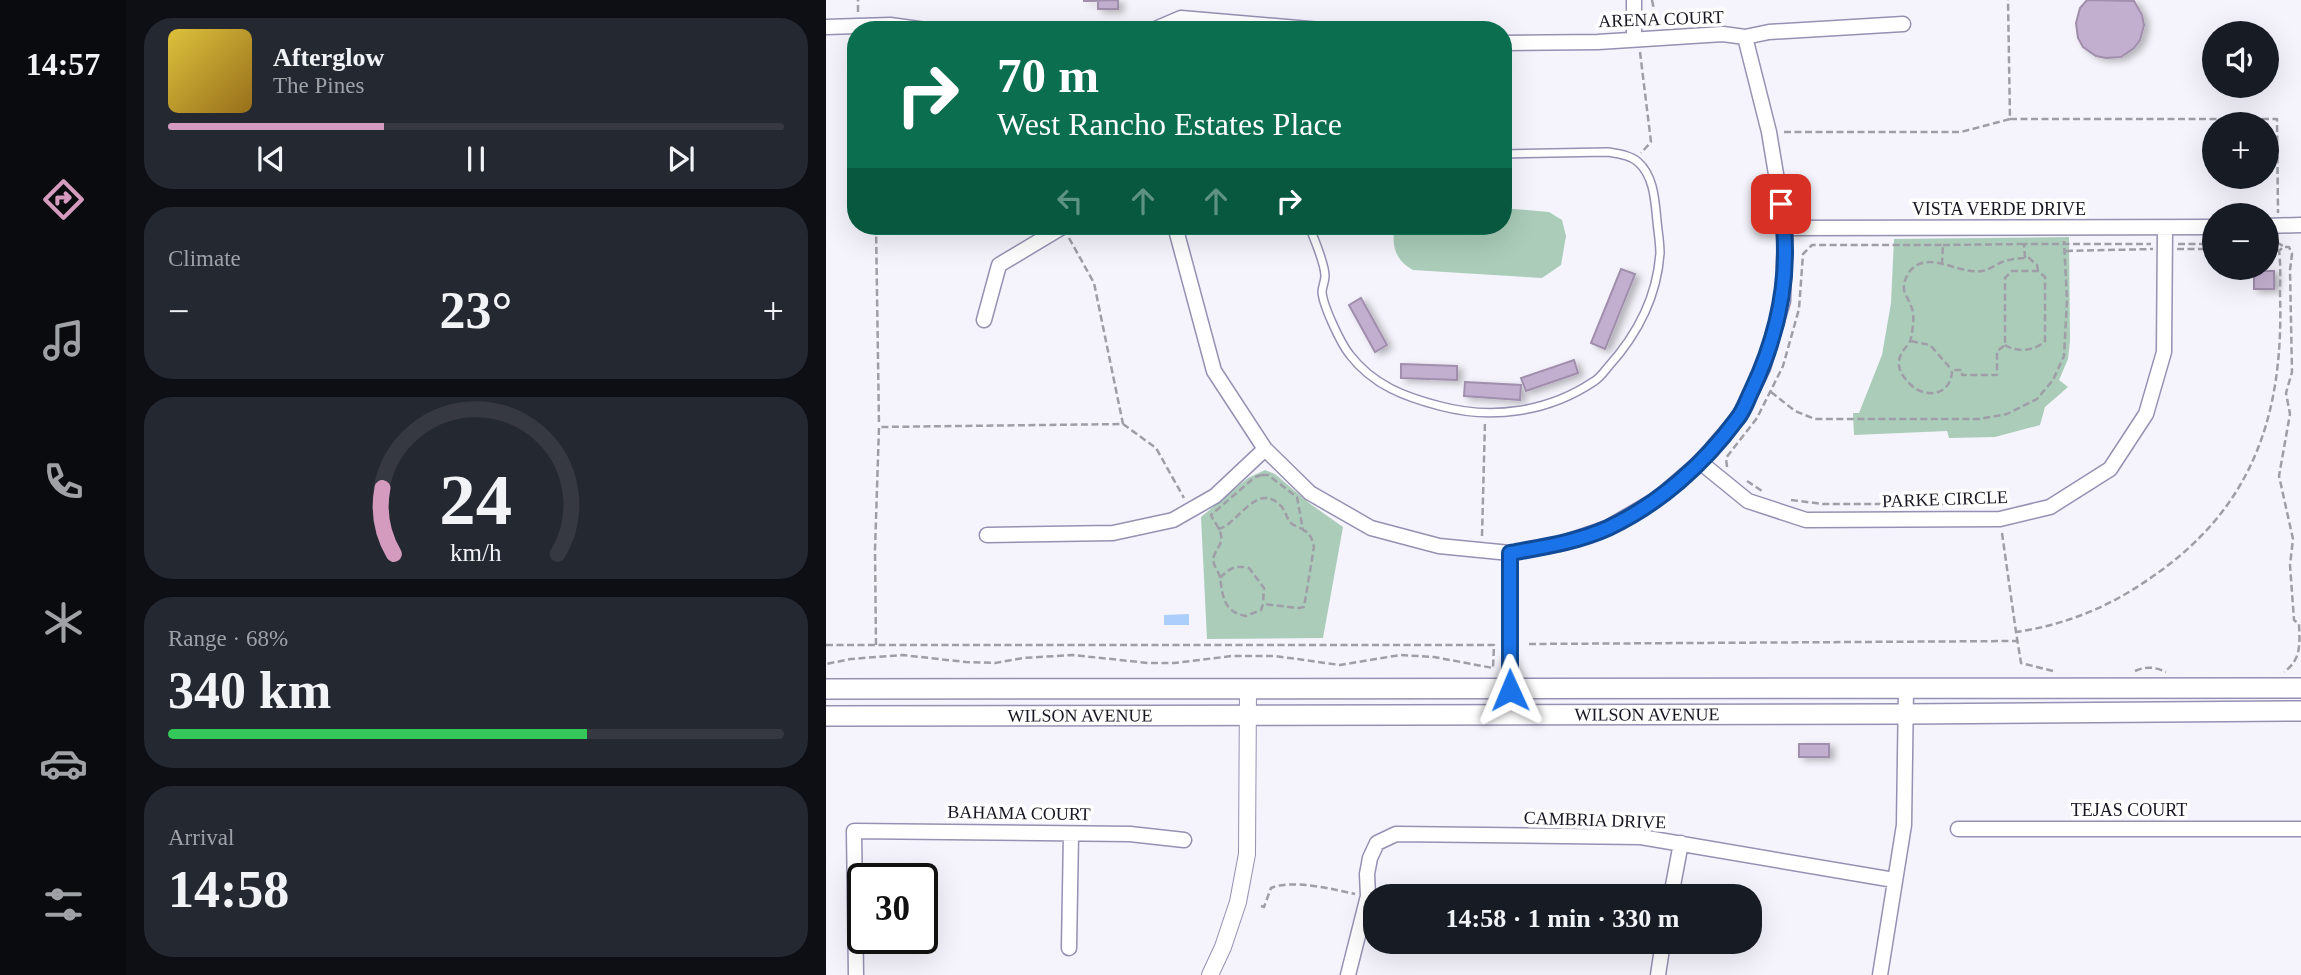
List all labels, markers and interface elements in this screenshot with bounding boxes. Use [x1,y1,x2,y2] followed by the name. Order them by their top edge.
[1598,7,1724,31] street label: ARENA COURT
[2202,21,2279,280] map controls
[2202,21,2279,98] button: sound
[273,43,384,72] text: Afterglow
[26,46,100,82] text: 14:57
[997,48,1099,103] text: 70 m
[882,49,973,140] icon: right
[273,73,364,98] text: The Pines
[997,106,1342,142] text: West Rancho Estates Place
[2202,112,2279,189] button: +
[252,140,290,178] icon: previous
[457,140,495,178] icon: pause
[662,140,700,178] icon: next
[1751,174,1811,234] pin
[39,175,88,224] icon: directions
[1051,182,1089,220] icon: left
[1124,182,1162,220] icon: ahead
[1197,182,1235,220] icon: ahead
[1270,182,1308,220] icon: right
[1762,185,1800,223] icon: arrive
[1912,199,2086,219] street label: VISTA VERDE DRIVE
[2202,203,2279,280] button: −
[168,246,241,271] text: Climate
[440,282,512,339] text: 23°
[168,290,189,332] text: −
[763,290,784,332] text: +
[39,316,88,365] icon: music
[39,457,88,506] icon: phone
[440,459,512,540] text: 24
[1882,487,2008,511] street label: PARKE CIRCLE
[450,538,502,565] text: km/h
[39,598,88,647] icon: climate
[168,626,288,651] text: Range · 68%
[1473,653,1547,727] position arrow
[168,662,331,719] text: 340 km
[1574,704,1720,725] street label: WILSON AVENUE
[1007,705,1153,726] street label: WILSON AVENUE
[39,739,88,788] icon: car
[2071,800,2187,820] street label: TEJAS COURT
[947,802,1091,824] street label: BAHAMA COURT
[1523,808,1667,832] street label: CAMBRIA DRIVE
[168,825,234,850] text: Arrival
[168,861,289,918] text: 14:58
[847,863,938,954] speed limit sign: 30
[39,880,88,929] icon: filters
[1446,904,1680,933] text: 14:58 · 1 min · 330 m

